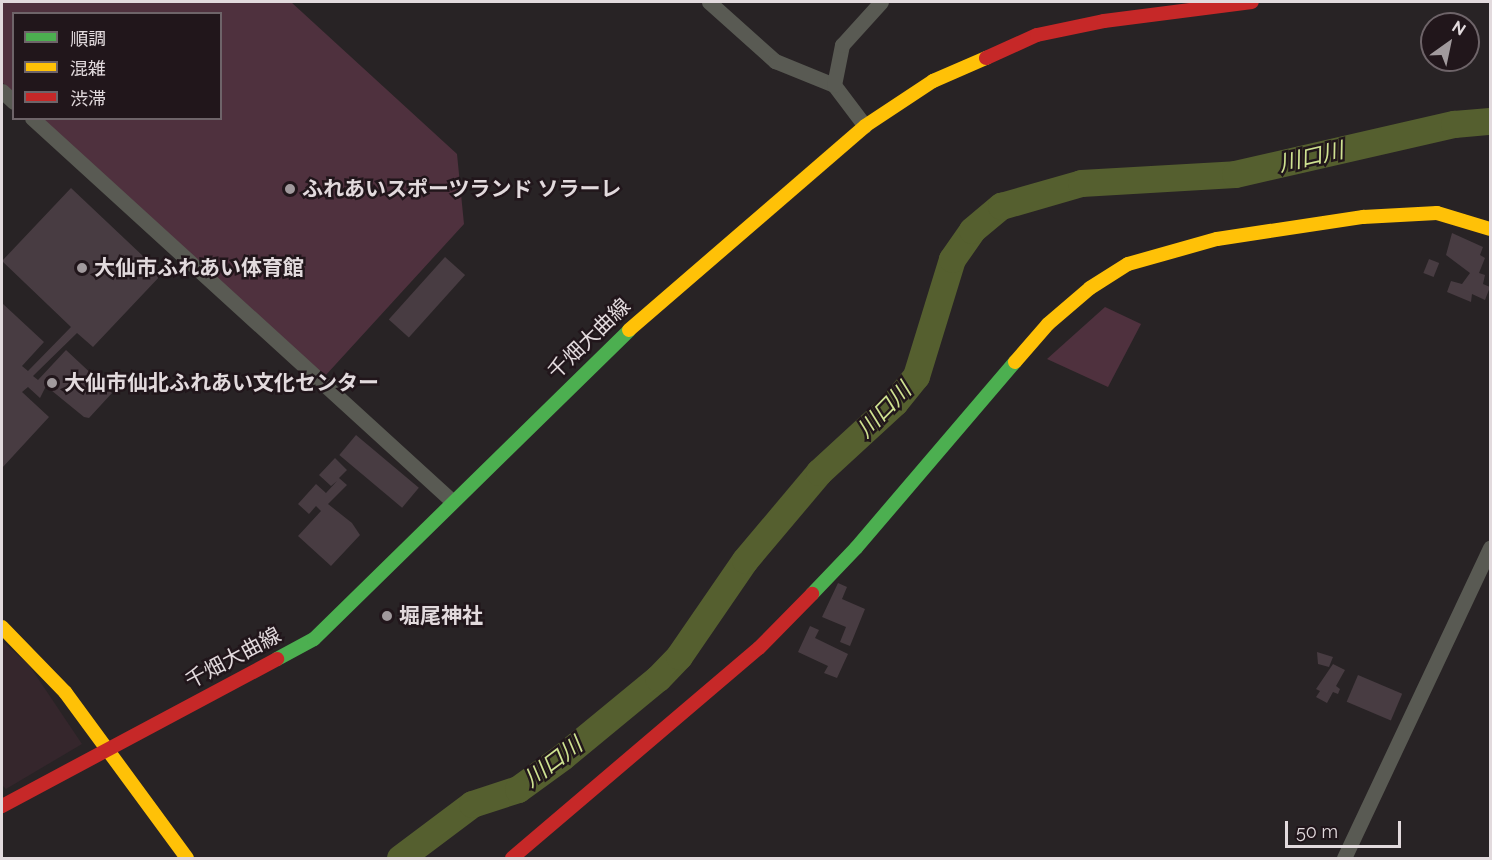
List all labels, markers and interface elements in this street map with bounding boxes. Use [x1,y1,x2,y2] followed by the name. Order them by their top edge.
[12,12,222,120] legend
[1420,12,1480,72] north arrow
[1449,17,1469,39] text: N
[70,28,106,49] text: 順調
[70,58,106,79] text: 混雑
[70,88,106,109] text: 渋滞
[1276,137,1346,177] water label: 川口川
[302,176,622,202] place label: ふれあいスポーツランド ソラーレ
[283,182,297,196] marker: ふれあいスポーツランド ソラーレ
[94,255,304,281] place label: 大仙市ふれあい体育館
[75,261,89,275] marker: 大仙市ふれあい体育館
[542,293,636,385] street label: 千畑大曲線
[64,370,379,396] place label: 大仙市仙北ふれあい文化センター
[45,376,59,390] marker: 大仙市仙北ふれあい文化センター
[852,377,916,443] water label: 川口川
[399,603,483,629] place label: 堀尾神社
[380,609,394,623] marker: 堀尾神社
[181,622,285,694] street label: 千畑大曲線
[519,732,587,792] water label: 川口川
[1288,809,1404,847] scale bar
[1296,821,1338,842] text: 50 m

